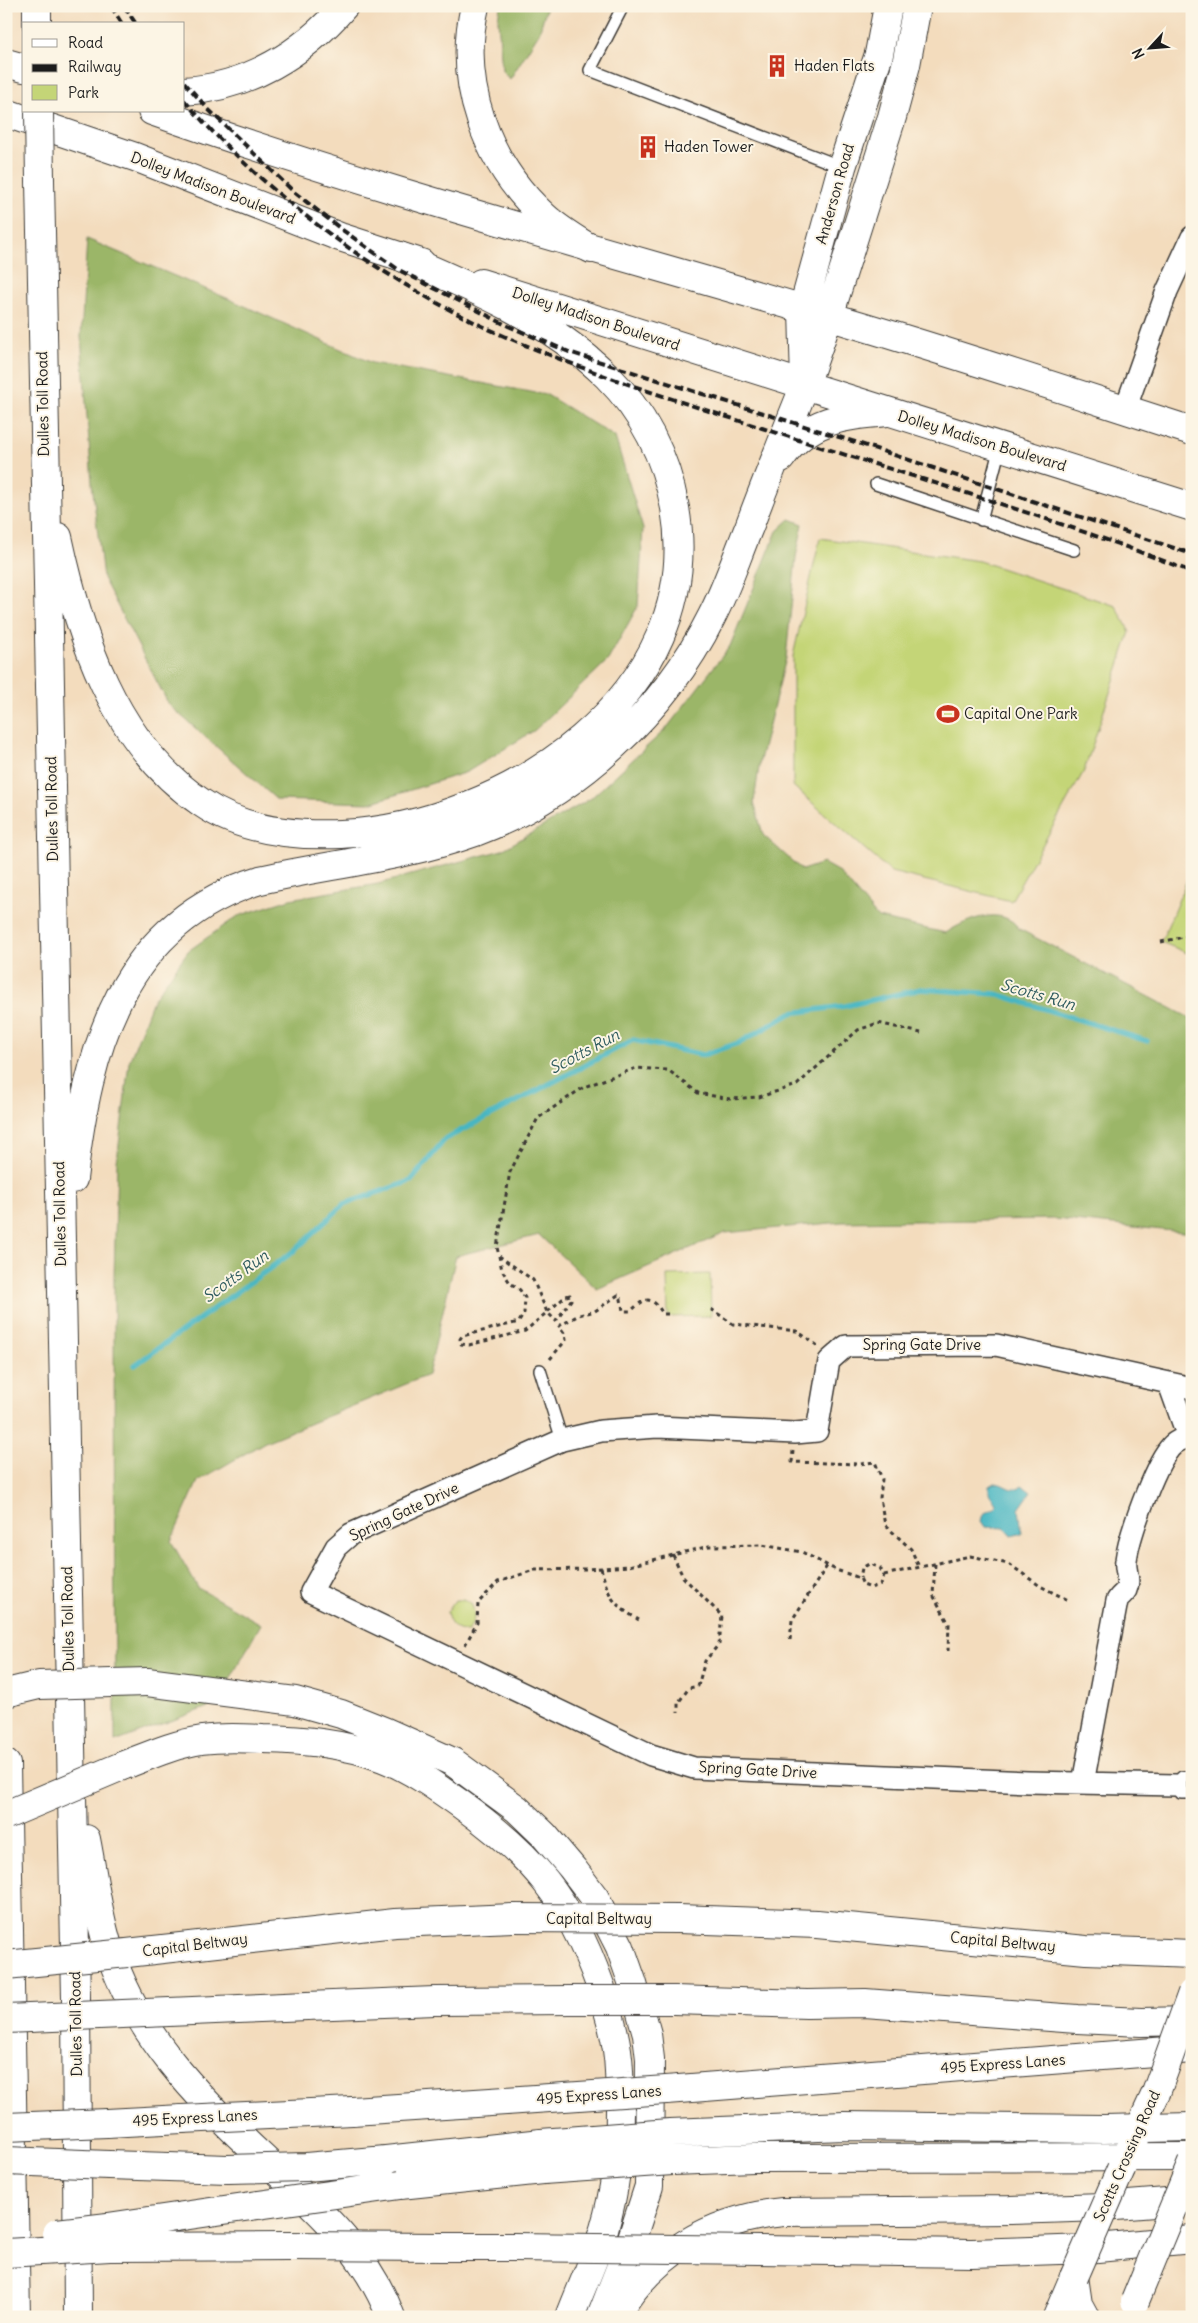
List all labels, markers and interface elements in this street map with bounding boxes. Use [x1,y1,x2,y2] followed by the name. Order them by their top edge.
[22,22,185,112] legend
[1126,22,1176,72] north arrow
[68,33,103,52] text: Road
[1128,45,1149,62] text: N
[764,53,790,79] building icon: Haden Flats
[794,56,875,75] place label: Haden Flats
[68,57,122,76] text: Railway
[68,83,99,102] text: Park
[635,134,661,160] building icon: Haden Tower
[664,137,754,156] place label: Haden Tower
[811,141,858,246] street label: Anderson Road
[128,147,299,228] street label: Dolley Madison Boulevard
[510,282,683,355] street label: Dolley Madison Boulevard
[32,351,53,457] street label: Dulles Toll Road
[896,406,1069,475] street label: Dolley Madison Boulevard
[935,701,961,727] sports icon: Capital One Park
[964,704,1078,723] place label: Capital One Park
[41,756,62,862] street label: Dulles Toll Road
[999,974,1078,1014] water label: Scotts Run
[546,1024,623,1078] water label: Scotts Run
[49,1161,70,1267] street label: Dulles Toll Road
[198,1245,272,1307] water label: Scotts Run
[863,1335,981,1354] street label: Spring Gate Drive
[346,1478,461,1545] street label: Spring Gate Drive
[57,1566,78,1672] street label: Dulles Toll Road
[698,1757,818,1782] street label: Spring Gate Drive
[546,1909,652,1928] street label: Capital Beltway
[949,1927,1057,1956] street label: Capital Beltway
[141,1929,249,1960] street label: Capital Beltway
[65,1971,86,2077] street label: Dulles Toll Road
[940,2050,1066,2077] street label: 495 Express Lanes
[536,2081,662,2108] street label: 495 Express Lanes
[1089,2087,1164,2224] street label: Scotts Crossing Road
[132,2105,258,2130] street label: 495 Express Lanes

